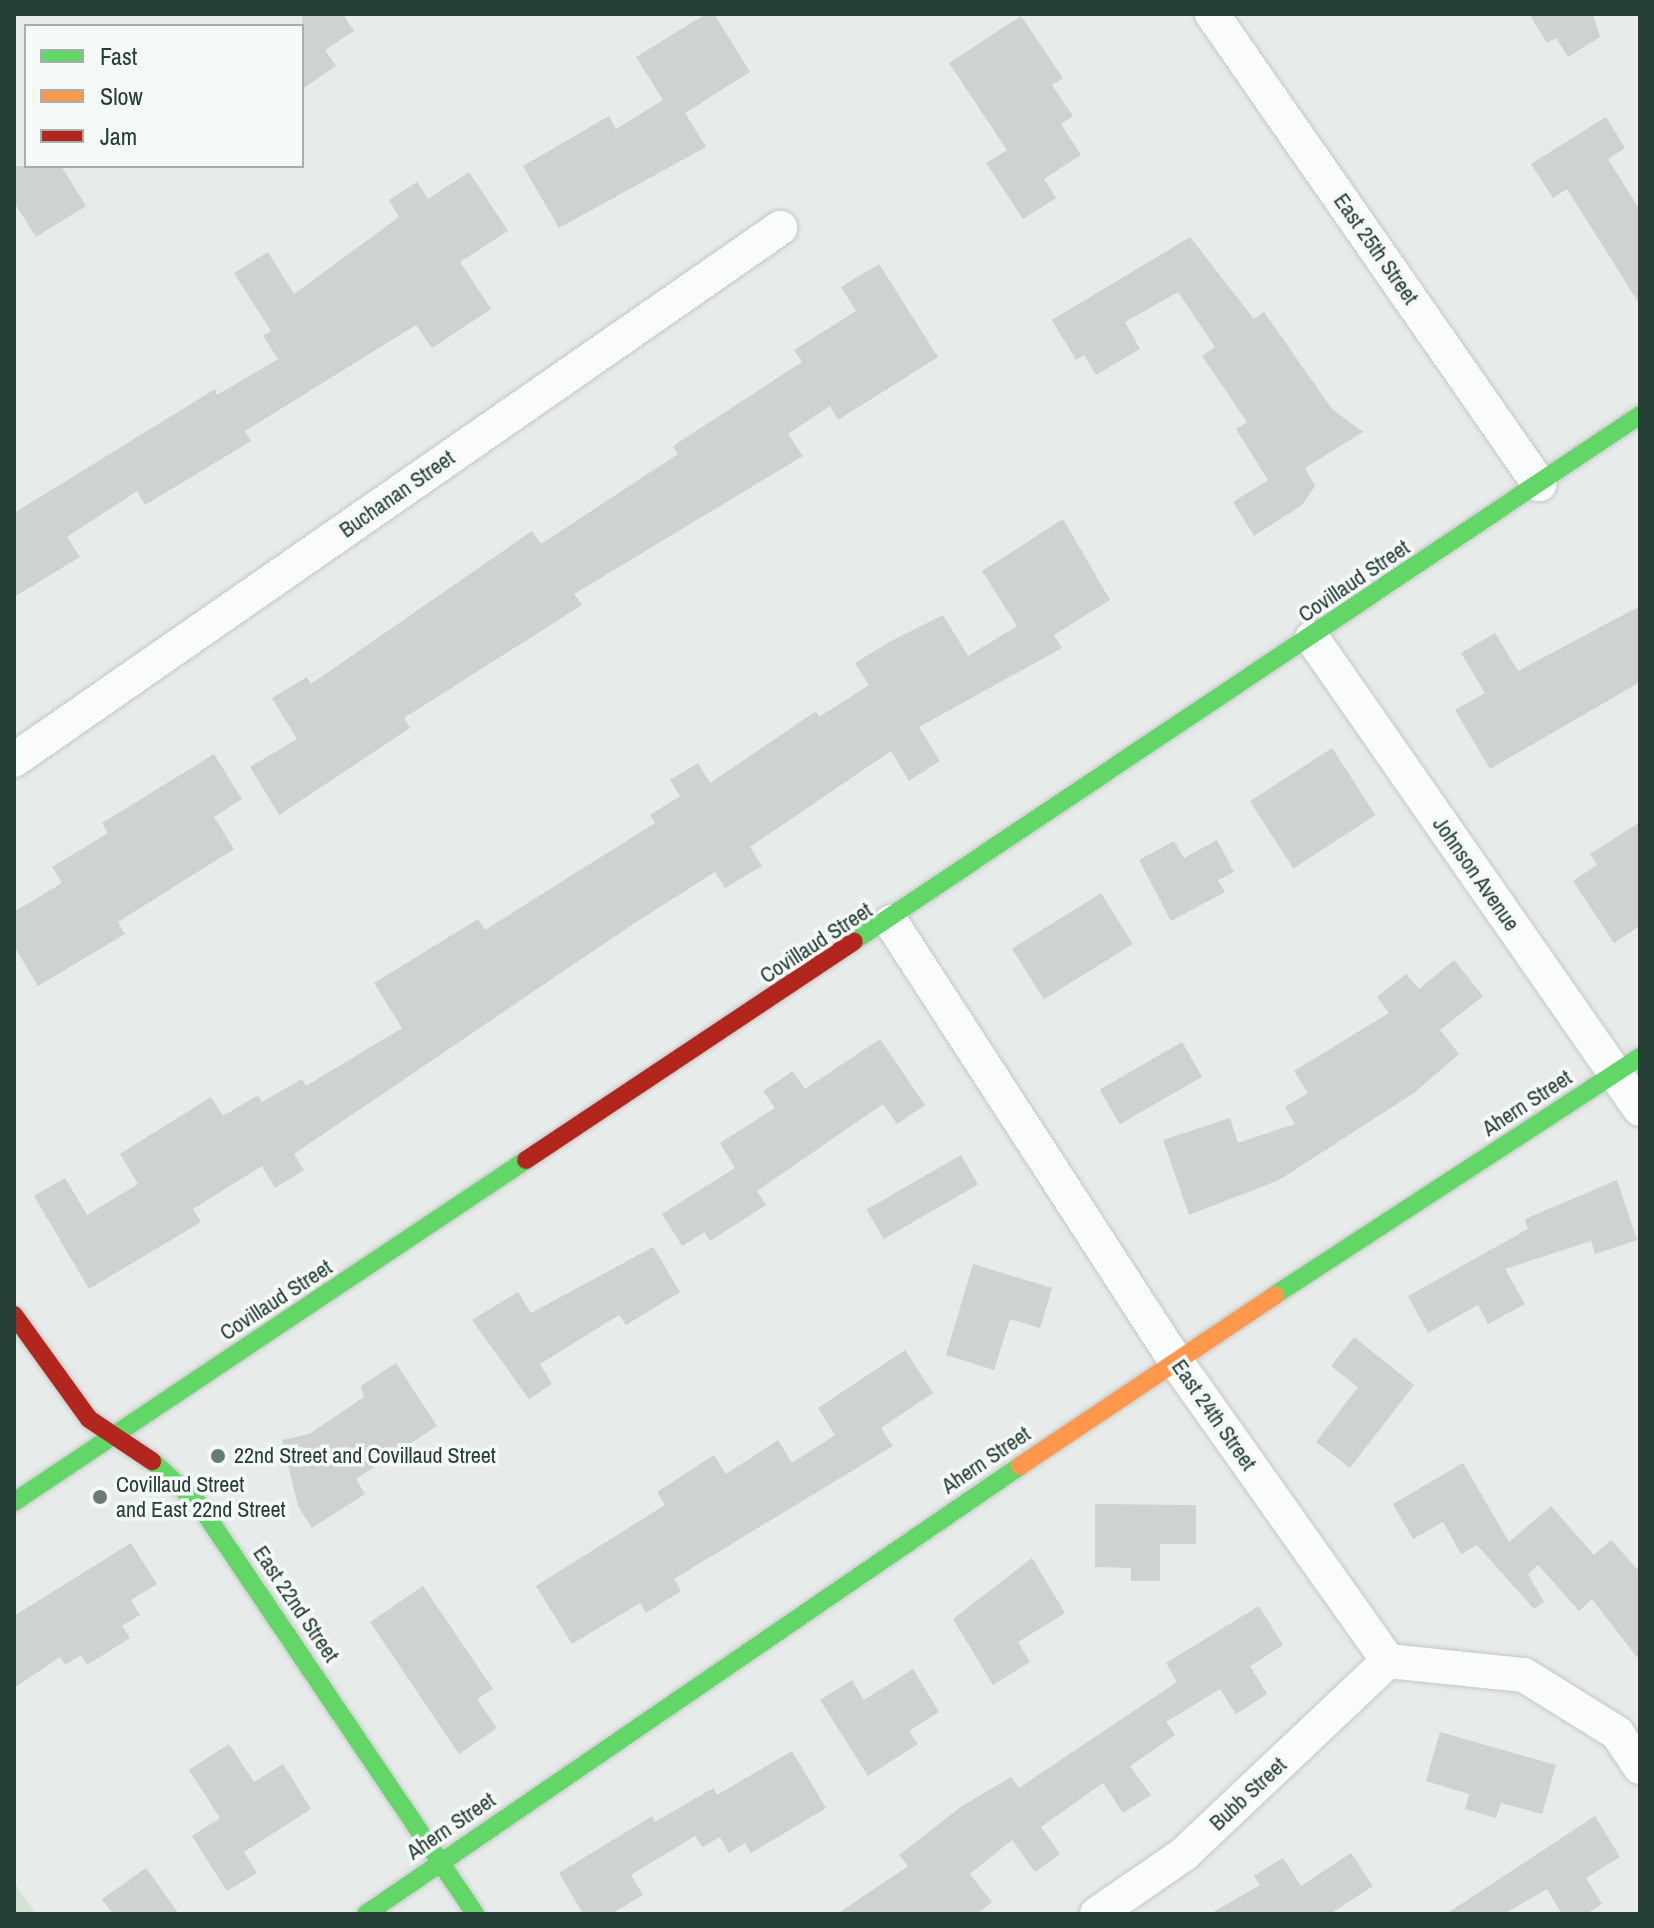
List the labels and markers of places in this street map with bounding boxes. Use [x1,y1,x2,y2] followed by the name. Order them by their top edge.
[234,1443,496,1469] place label: 22nd Street and Covillaud Street
[209,1447,227,1465] marker: 22nd Street and Covillaud Street
[116,1471,286,1522] place label: Covillaud Street and East 22nd Street
[91,1488,109,1506] marker: Covillaud Street and East 22nd Street

